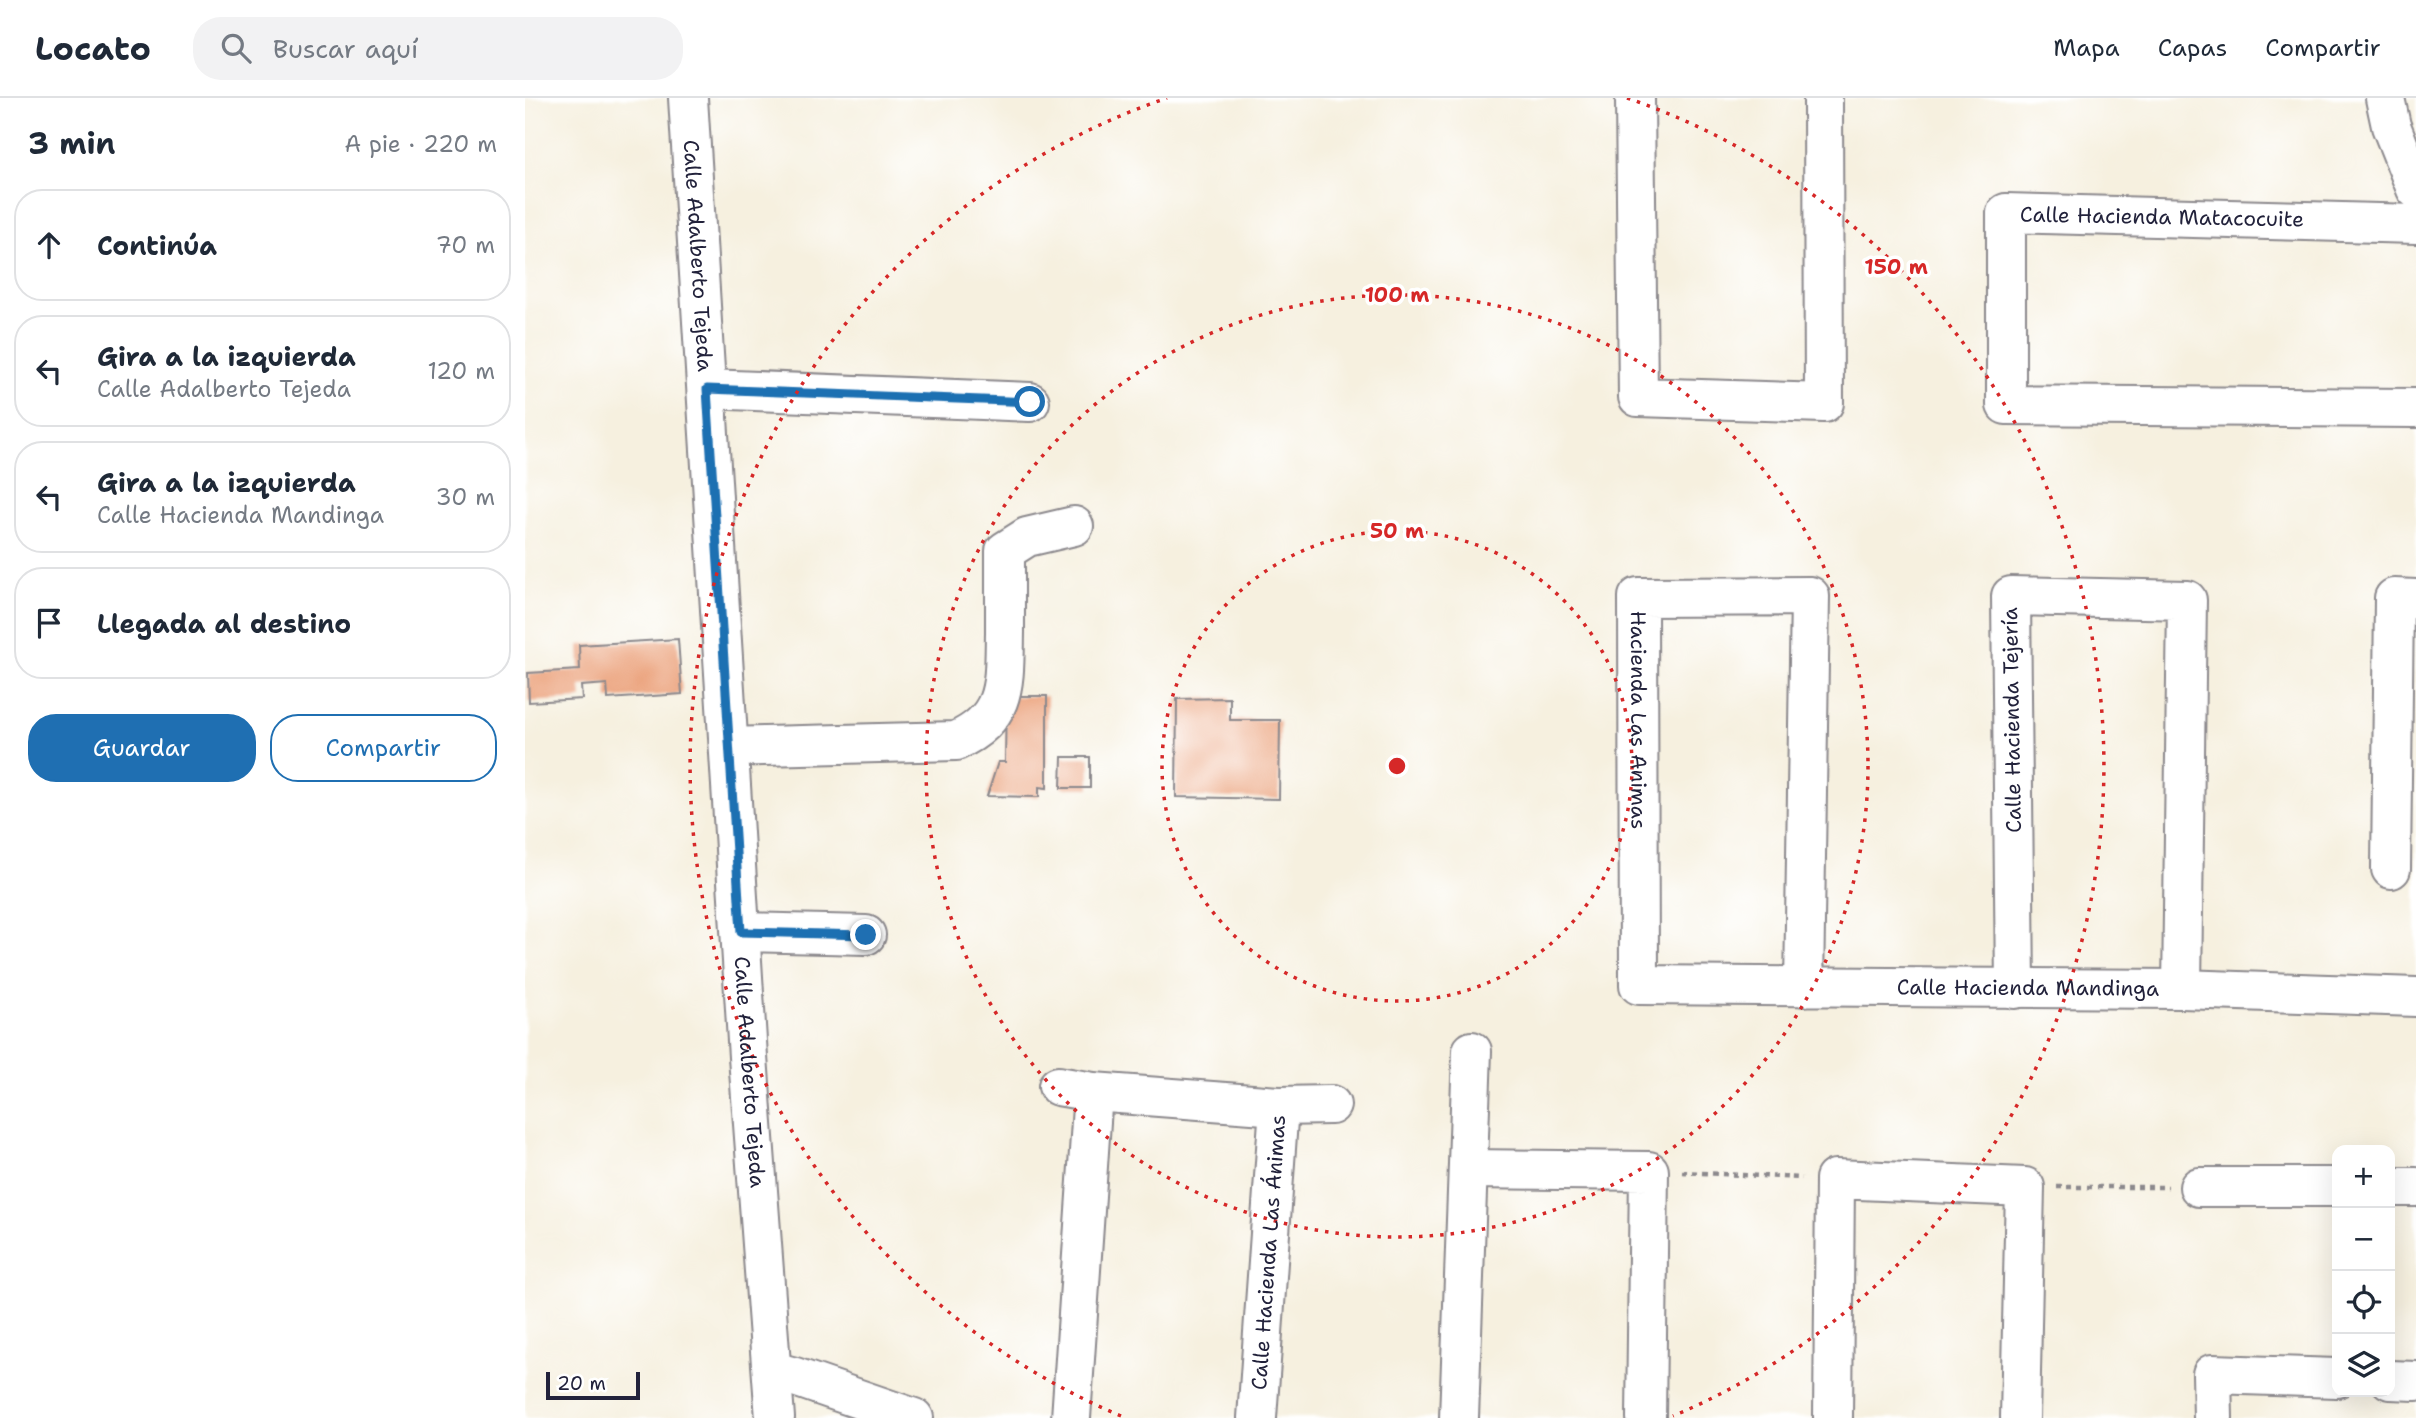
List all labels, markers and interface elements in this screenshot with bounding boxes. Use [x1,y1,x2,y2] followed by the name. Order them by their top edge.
[193,17,683,80] search box
[35,26,151,71] text: Locato
[217,29,255,67] icon: search
[273,31,418,66] text: Buscar aquí
[2053,32,2120,64] text: Mapa
[2158,32,2227,64] text: Capas
[2265,32,2381,64] text: Compartir
[28,123,115,164] text: 3 min
[344,129,497,159] text: A pie · 220 m
[677,139,719,372] street label: Calle Adalberto Tejeda
[2020,201,2304,233] street label: Calle Hacienda Matacocuite
[30,226,68,264] icon: ahead
[97,228,217,263] text: Continúa
[436,230,495,260] text: 70 m
[1864,253,1928,281] text: 150 m
[1365,281,1429,309] text: 100 m
[97,339,356,374] text: Gira a la izquierda
[30,352,68,390] icon: left
[427,356,495,386] text: 120 m
[97,374,351,404] text: Calle Adalberto Tejeda
[1014,386,1045,417] route start
[97,465,356,500] text: Gira a la izquierda
[30,478,68,516] icon: left
[436,482,495,512] text: 30 m
[97,500,384,530] text: Calle Hacienda Mandinga
[1370,517,1424,545] text: 50 m
[30,604,68,642] icon: arrive
[97,606,351,641] text: Llegada al destino
[1996,607,2028,833] street label: Calle Hacienda Tejería
[1624,611,1653,829] street label: Hacienda Las Animas
[28,714,256,782] button: Guardar
[270,714,497,782] button: Compartir
[1385,754,1409,778] centre of rings
[850,919,881,950] route end
[728,955,772,1189] street label: Calle Adalberto Tejeda
[1897,973,2159,1003] street label: Calle Hacienda Mandinga
[1245,1114,1292,1391] street label: Calle Hacienda Las Ánimas
[2332,1145,2395,1397] map controls
[2332,1145,2395,1208] button: +
[2332,1208,2395,1271] button: −
[2332,1271,2395,1334] button: locate
[2332,1334,2395,1397] button: layers
[546,1369,641,1401] scale bar
[557,1371,606,1396] text: 20 m

